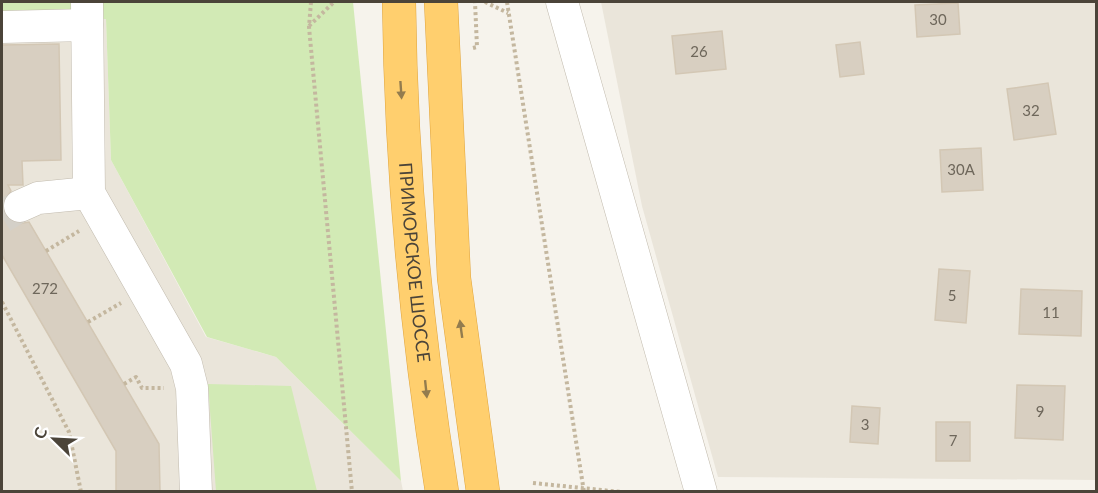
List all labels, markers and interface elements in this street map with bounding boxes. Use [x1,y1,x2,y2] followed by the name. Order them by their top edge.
[929,10,947,28] house number: 30
[690,42,708,60] house number: 26
[396,81,406,100] one-way arrow
[1022,101,1040,119] house number: 32
[947,160,976,178] house number: 30А
[395,162,436,364] street label: ПРИМОРСКОЕ ШОССЕ
[32,279,58,297] house number: 272
[948,286,956,304] house number: 5
[1042,303,1060,321] house number: 11
[456,320,466,339] one-way arrow
[422,380,431,399] one-way arrow
[1036,402,1044,420] house number: 9
[24,409,84,469] north arrow
[861,415,869,433] house number: 3
[29,424,51,441] text: С
[949,431,958,449] house number: 7

